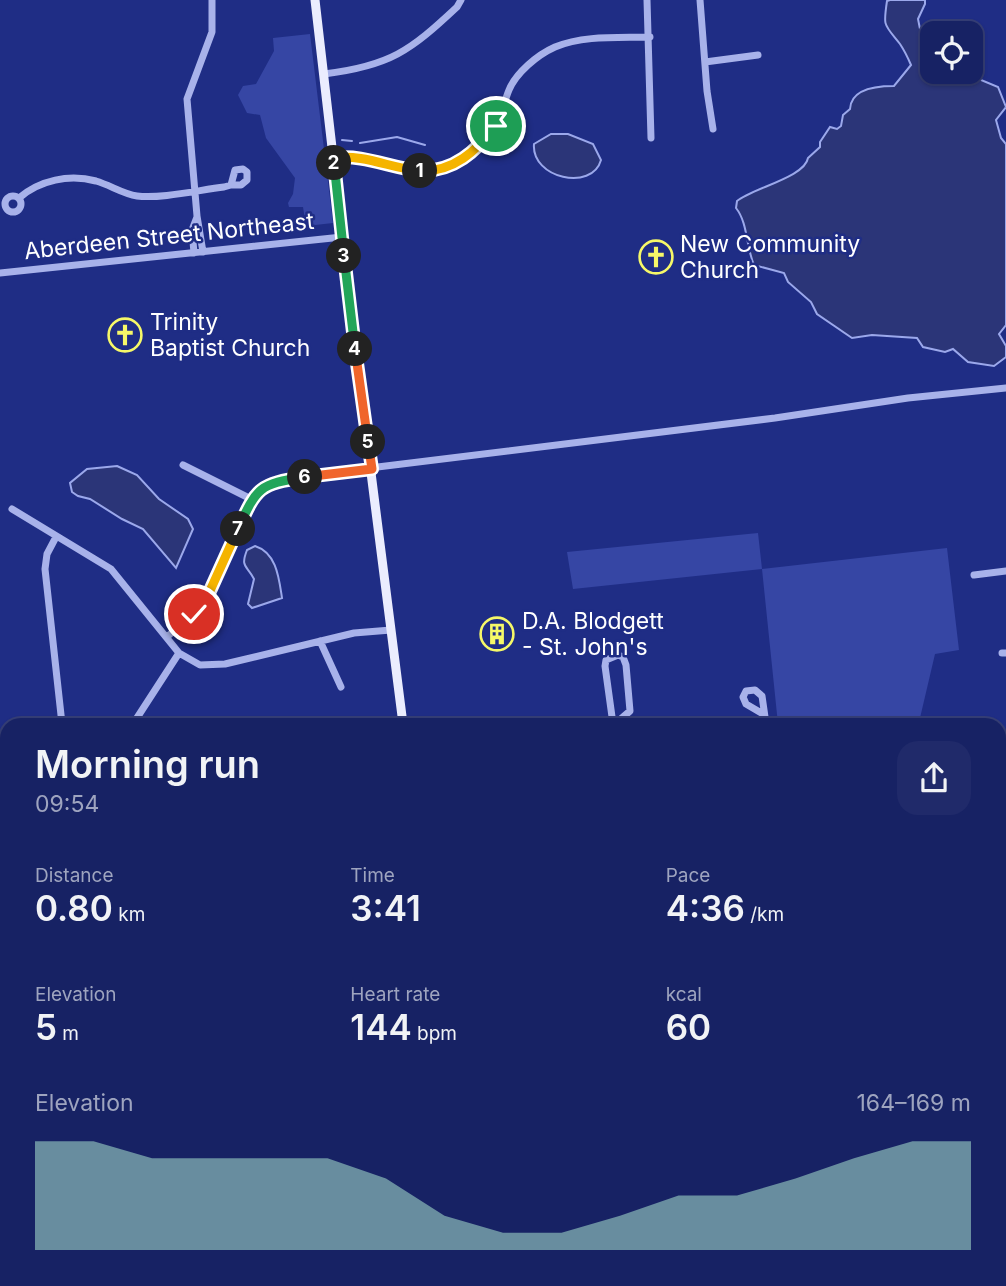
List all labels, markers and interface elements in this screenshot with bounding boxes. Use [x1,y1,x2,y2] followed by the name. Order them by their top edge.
[920,21,983,84] map controls
[920,21,983,84] button: locate
[466,96,526,156] pin
[477,107,515,145] icon: arrive
[316,146,352,180] pin: 2
[328,151,339,174] text: 2
[402,154,438,188] pin: 1
[415,159,424,182] text: 1
[23,207,316,265] street label: Aberdeen Street Northeast
[680,230,860,284] place label: New Community Church
[326,238,362,274] pin: 3
[637,238,675,276] church icon: New Community Church
[337,244,350,267] text: 3
[150,308,310,362] place label: Trinity Baptist Church
[106,316,144,354] church icon: Trinity Baptist Church
[338,332,372,366] pin: 4
[348,337,361,360] text: 4
[350,424,386,460] pin: 5
[361,430,374,453] text: 5
[288,460,322,494] pin: 6
[298,465,311,488] text: 6
[220,512,256,546] pin: 7
[232,517,243,540] text: 7
[164,584,224,644] pin
[175,595,213,633] icon: check
[522,607,664,661] place label: D.A. Blodgett - St. John's
[478,615,516,653] building icon: D.A. Blodgett - St. John's
[35,741,260,787] text: Morning run
[897,741,971,815] button: share
[35,790,99,818] text: 09:54
[35,864,113,887] text: Distance
[350,864,395,887] text: Time
[666,864,710,887] text: Pace
[35,887,113,929] text: 0.80
[350,887,421,929] text: 3:41
[666,887,745,929] text: 4:36
[113,903,145,926] text: km
[745,903,784,926] text: /km
[35,983,116,1006] text: Elevation
[350,983,440,1006] text: Heart rate
[666,983,702,1006] text: kcal
[35,1006,57,1048] text: 5
[350,1006,412,1048] text: 144
[666,1006,711,1048] text: 60
[57,1022,79,1045] text: m
[412,1022,457,1045] text: bpm
[35,1089,134,1117] text: Elevation
[857,1089,971,1117] text: 164–169 m

